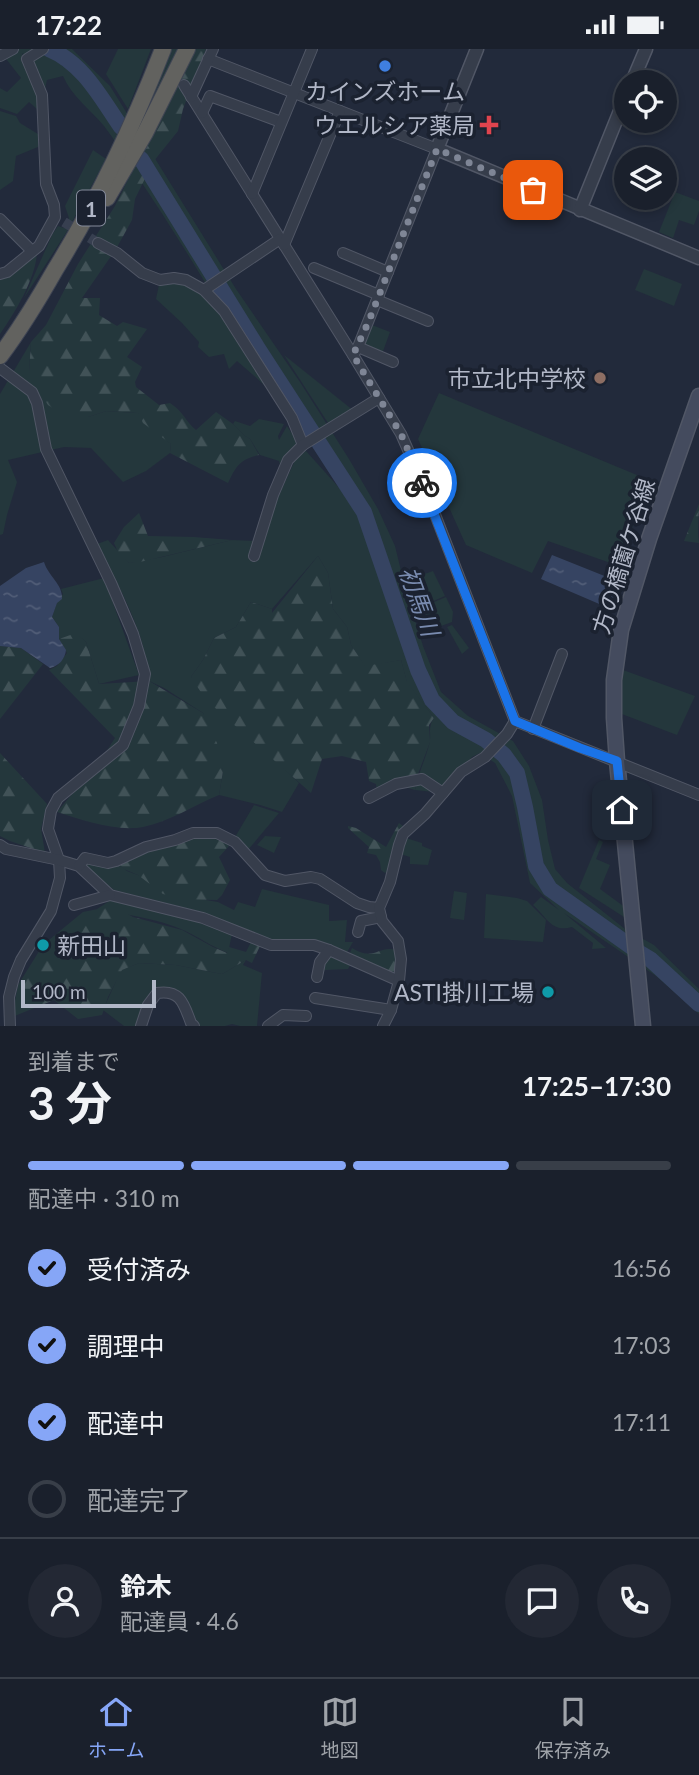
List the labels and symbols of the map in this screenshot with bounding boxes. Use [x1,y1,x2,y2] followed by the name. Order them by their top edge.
[377,58,393,74] marker: カインズホーム
[305,77,465,105] place label: カインズホーム
[314,111,475,139] place label: ウエルシア薬局
[481,117,497,133] marker: ウエルシア薬局
[503,160,563,220] pin
[77,191,105,225] road number: 1
[448,364,586,392] place label: 市立北中学校
[592,370,608,386] marker: 市立北中学校
[387,448,457,518] courier
[586,475,660,637] street label: 方の橋薗ケ谷線
[394,562,447,643] water label: 初馬川
[592,780,652,840] pin
[57,931,126,959] place label: 新田山
[35,937,51,953] marker: 新田山
[21,977,156,1009] scale bar
[394,978,534,1006] place label: ASTI掛川工場
[540,984,556,1000] marker: ASTI掛川工場

